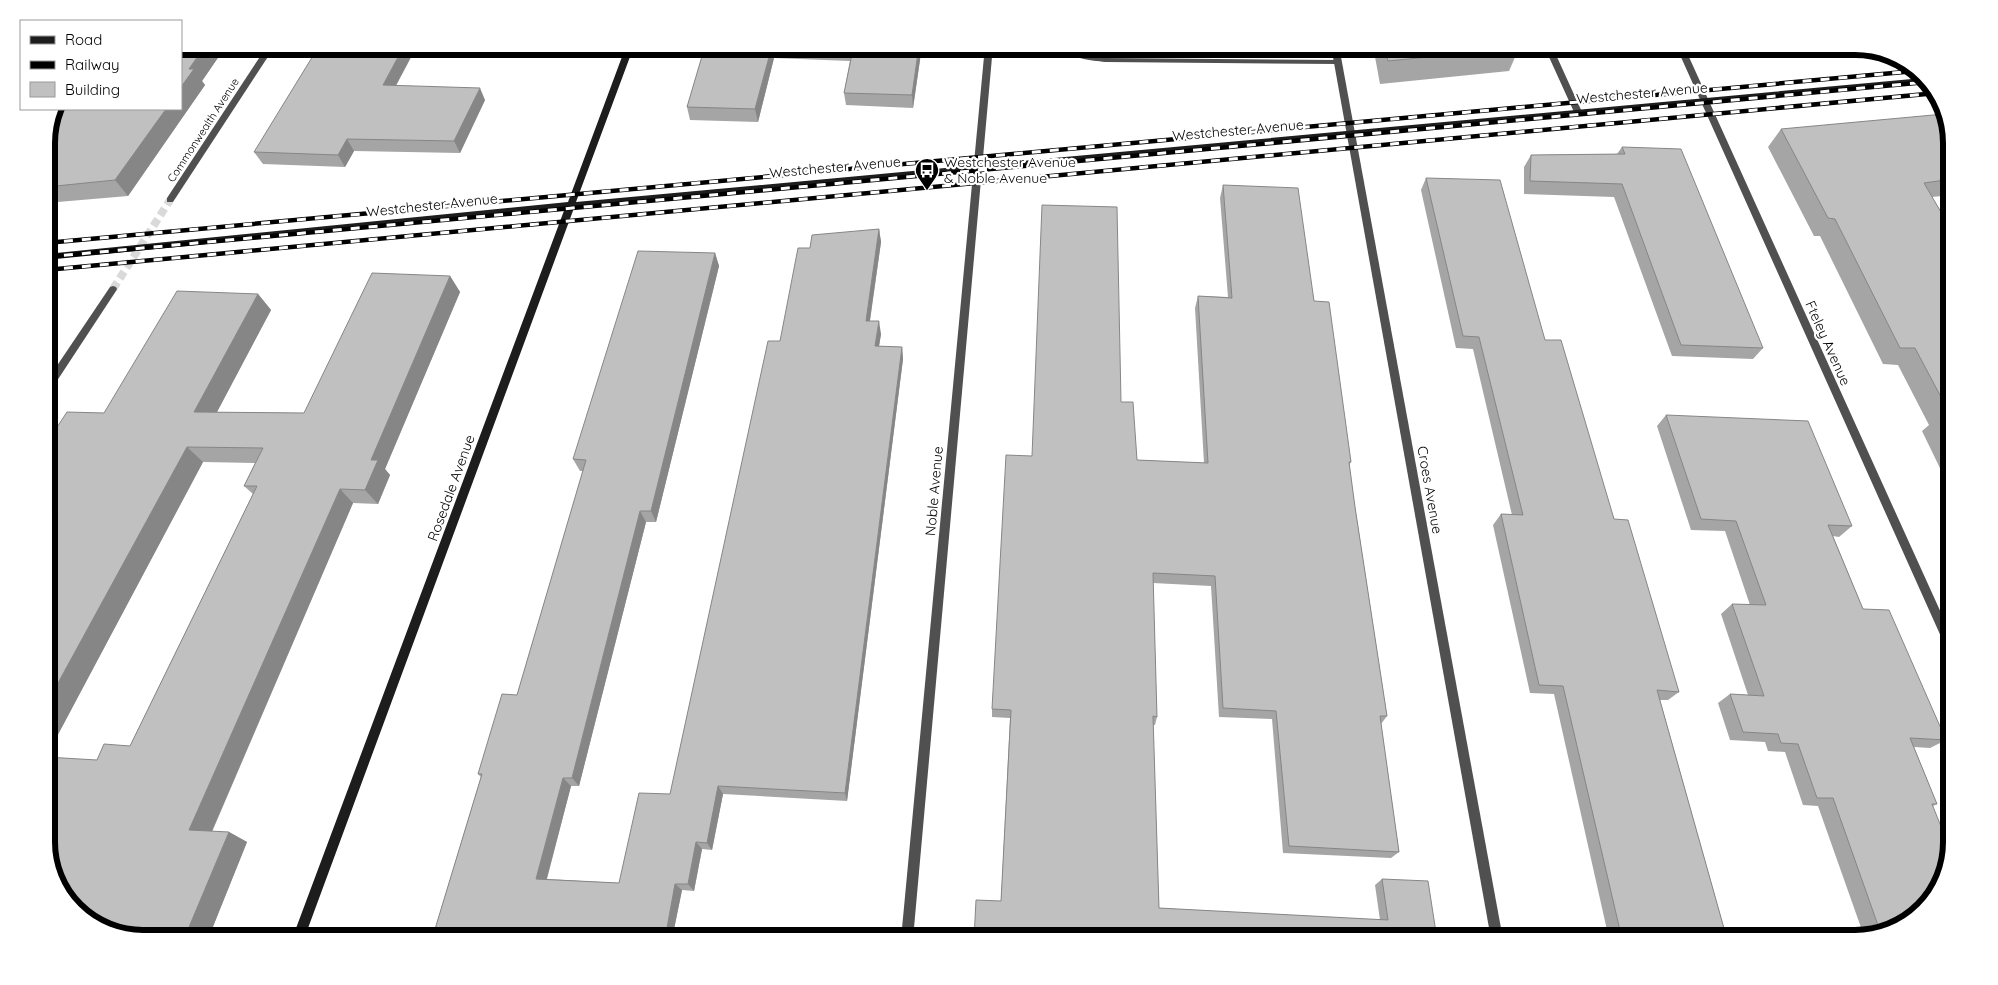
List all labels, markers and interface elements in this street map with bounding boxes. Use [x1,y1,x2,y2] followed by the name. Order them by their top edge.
[20,20,182,110] legend
[65,30,102,49] text: Road
[65,55,120,74] text: Railway
[164,75,242,185] street label: Commonwealth Avenue
[1576,78,1709,108] street label: Westchester Avenue
[65,80,120,99] text: Building
[1172,115,1305,145] street label: Westchester Avenue
[769,152,902,182] street label: Westchester Avenue
[944,153,1076,187] place label: Westchester Avenue & Noble Avenue
[914,157,940,191] bus stop icon: Westchester Avenue & Noble Avenue
[366,189,499,221] street label: Westchester Avenue
[1801,298,1855,388] street label: Fteley Avenue
[423,432,479,544] street label: Rosedale Avenue
[921,445,947,537] street label: Noble Avenue
[1413,445,1447,535] street label: Croes Avenue

